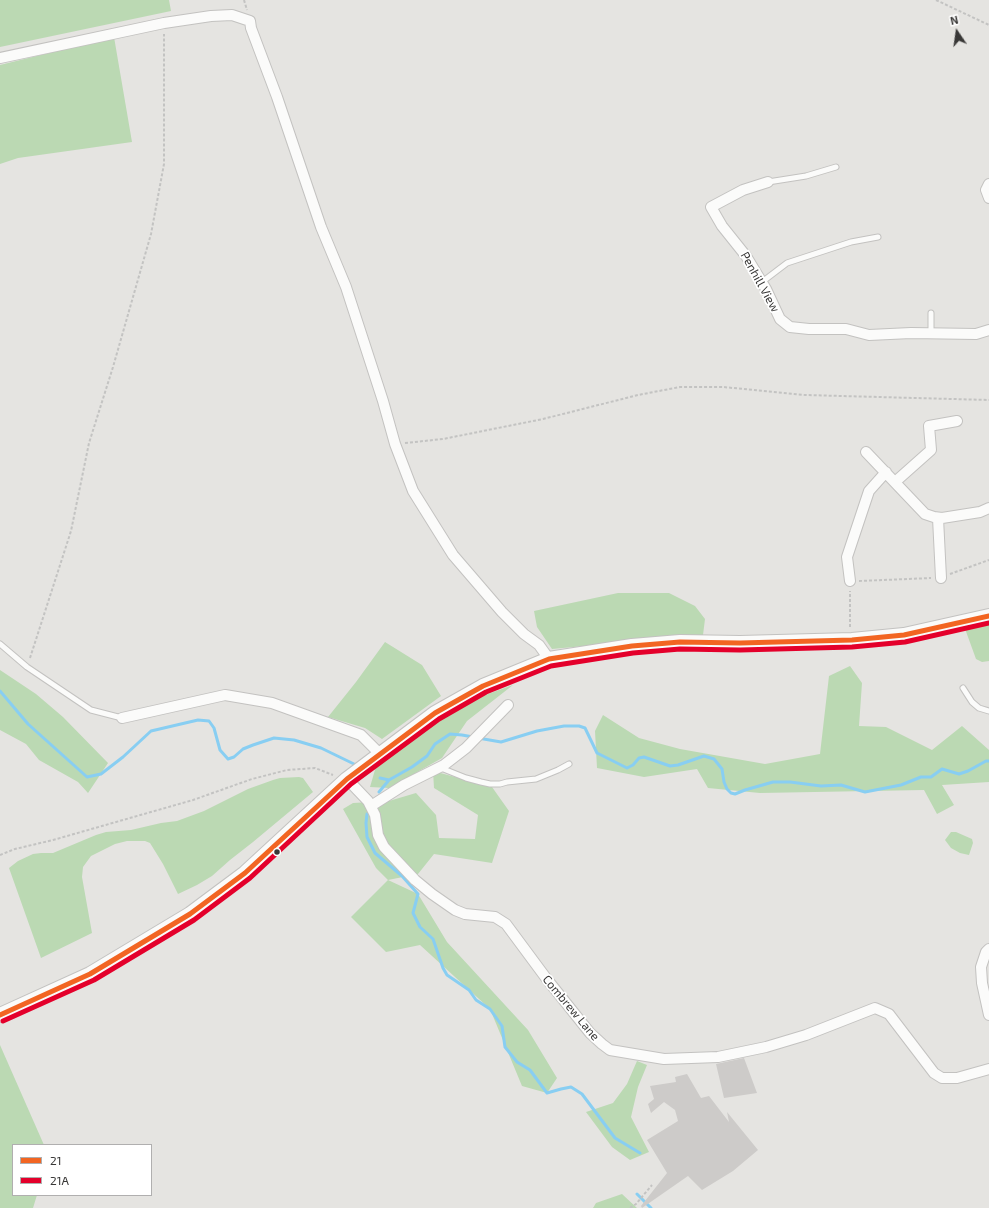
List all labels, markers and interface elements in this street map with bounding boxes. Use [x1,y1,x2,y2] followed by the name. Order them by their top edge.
[937,12,977,52] north arrow
[949,13,960,27] text: N
[738,249,782,315] street label: Penhill View
[272,847,282,857] unlabelled marker
[540,972,602,1044] street label: Combrew Lane
[12,1144,152,1196] legend
[50,1153,62,1167] text: 21
[50,1173,69,1187] text: 21A

